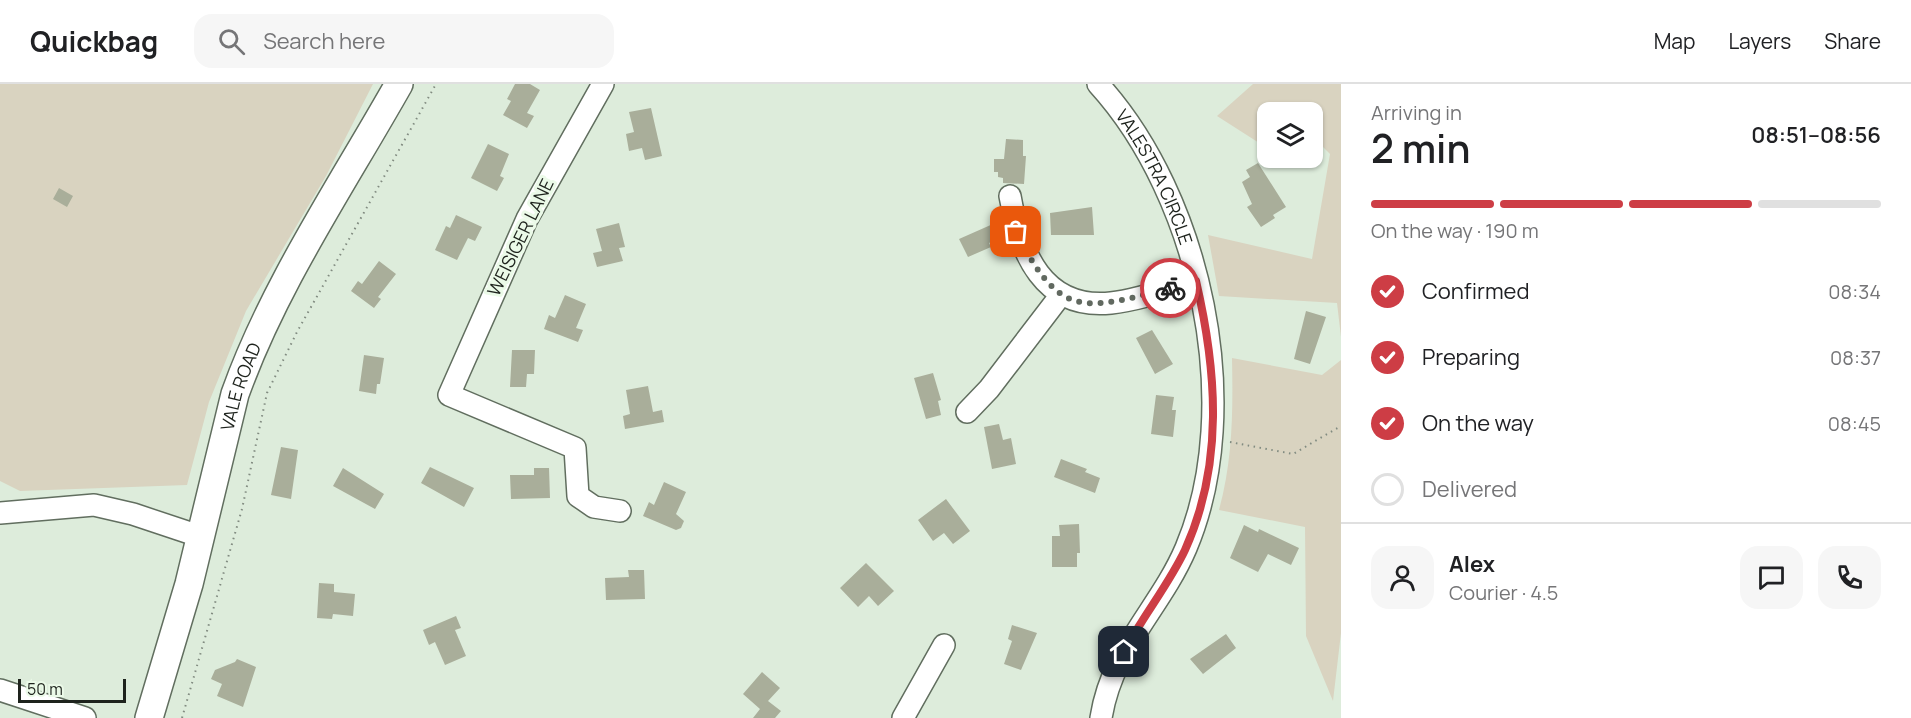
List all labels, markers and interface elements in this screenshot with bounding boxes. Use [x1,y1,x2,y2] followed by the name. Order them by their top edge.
[194,14,614,68] search box
[30,22,158,60] text: Quickbag
[215,25,248,58] icon: search
[263,26,385,56] text: Search here
[1654,27,1695,55] text: Map
[1728,27,1791,55] text: Layers
[1824,27,1881,55] text: Share
[1371,99,1462,126] text: Arriving in
[1257,102,1323,168] map controls
[1257,102,1323,168] button: layers
[1111,104,1199,248] street label: VALESTRA CIRCLE
[1751,120,1881,150] text: 08:51–08:56
[1371,121,1470,175] text: 2 min
[481,174,559,300] street label: WEISIGER LANE
[990,206,1041,257] pin
[999,215,1032,248] icon: bag
[1371,217,1539,244] text: On the way · 190 m
[1140,258,1200,318] courier
[1154,272,1187,305] icon: bike
[1371,275,1404,308] icon: check
[1422,276,1530,306] text: Confirmed
[1828,278,1881,305] text: 08:34
[215,339,266,433] street label: VALE ROAD
[1371,341,1404,374] icon: check
[1422,342,1520,372] text: Preparing
[1830,344,1881,371] text: 08:37
[1371,407,1404,440] icon: check
[1422,408,1534,438] text: On the way
[1828,410,1881,437] text: 08:45
[1422,474,1517,504] text: Delivered
[1371,546,1434,609] button: person
[1740,546,1803,609] button: chat
[1818,546,1881,609] button: phone
[1449,549,1495,579] text: Alex
[1449,579,1558,606] text: Courier · 4.5
[1098,626,1149,677] pin
[1107,635,1140,668] icon: home
[18,676,126,704] scale bar
[27,678,63,700] text: 50 m

